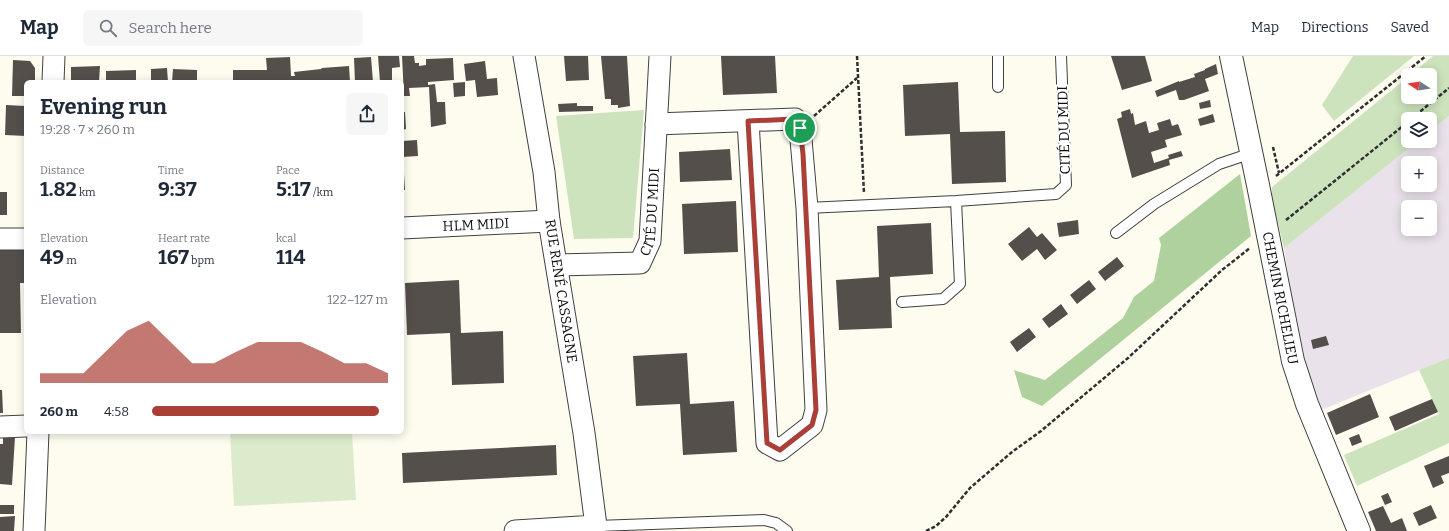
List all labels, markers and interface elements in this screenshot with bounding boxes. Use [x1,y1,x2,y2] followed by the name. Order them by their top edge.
[83,10,363,46] search box
[20,16,59,39] text: Map
[97,17,119,39] icon: search
[129,19,212,37] text: Search here
[1251,19,1279,36] text: Map
[1301,19,1369,36] text: Directions
[1391,19,1429,36] text: Saved
[1401,68,1437,104] north arrow
[1401,68,1437,236] map controls
[1053,85,1074,175] street label: CITÉ DU MIDI
[40,93,167,120] text: Evening run
[346,93,388,135] button: share
[783,111,817,145] pin
[1401,112,1437,148] button: layers
[789,117,811,139] icon: arrive
[40,122,135,137] text: 19:28 · 7 × 260 m
[1401,156,1437,192] button: +
[40,164,85,177] text: Distance
[158,164,184,177] text: Time
[276,164,300,177] text: Pace
[636,167,662,259] street label: CITÉ DU MIDI
[40,177,77,201] text: 1.82
[158,177,197,201] text: 9:37
[276,177,311,201] text: 5:17
[77,186,95,199] text: km
[311,186,333,199] text: /km
[1401,200,1437,236] button: −
[442,214,510,235] street label: HLM MIDI
[541,218,582,364] street label: RUE RENÉ CASSAGNE
[1259,230,1302,366] street label: CHEMIN RICHELIEU
[40,232,88,245] text: Elevation
[158,232,210,245] text: Heart rate
[276,232,296,245] text: kcal
[40,245,64,269] text: 49
[158,245,189,269] text: 167
[276,245,305,269] text: 114
[64,254,77,267] text: m
[189,254,215,267] text: bpm
[40,292,97,307] text: Elevation
[327,292,388,307] text: 122–127 m
[40,404,78,419] text: 260 m
[104,404,129,419] text: 4:58

